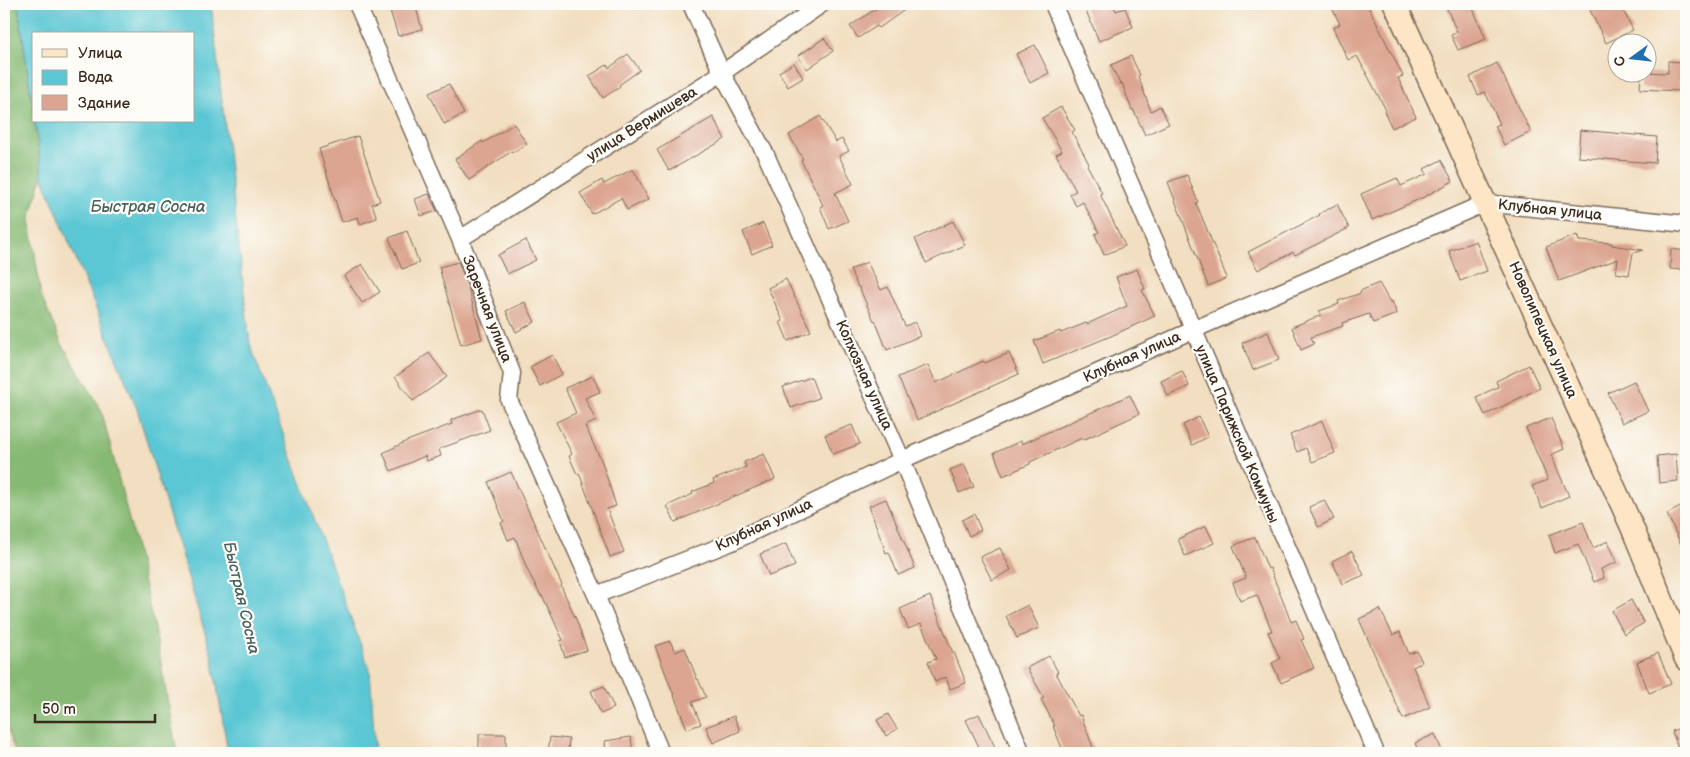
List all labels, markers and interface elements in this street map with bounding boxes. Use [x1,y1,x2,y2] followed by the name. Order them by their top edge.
[32,32,195,122] legend
[1608,32,1658,82] north arrow
[78,44,123,63] text: Улица
[1610,54,1629,68] text: С
[78,68,113,87] text: Вода
[583,82,701,166] street label: улица Вермишева
[78,94,130,113] text: Здание
[1497,195,1603,225] street label: Клубная улица
[90,198,206,217] water label: Быстрая Сосна
[458,253,516,365] street label: Заречная улица
[1504,259,1582,401] street label: Новолипецкая улица
[831,317,897,433] street label: Колхозная улица
[1080,327,1184,387] street label: Клубная улица
[1191,342,1283,526] street label: улица Парижской Коммуны
[713,494,816,556] street label: Клубная улица
[219,540,263,656] water label: Быстрая Сосна
[35,692,155,724] scale bar
[42,700,76,719] text: 50 m

